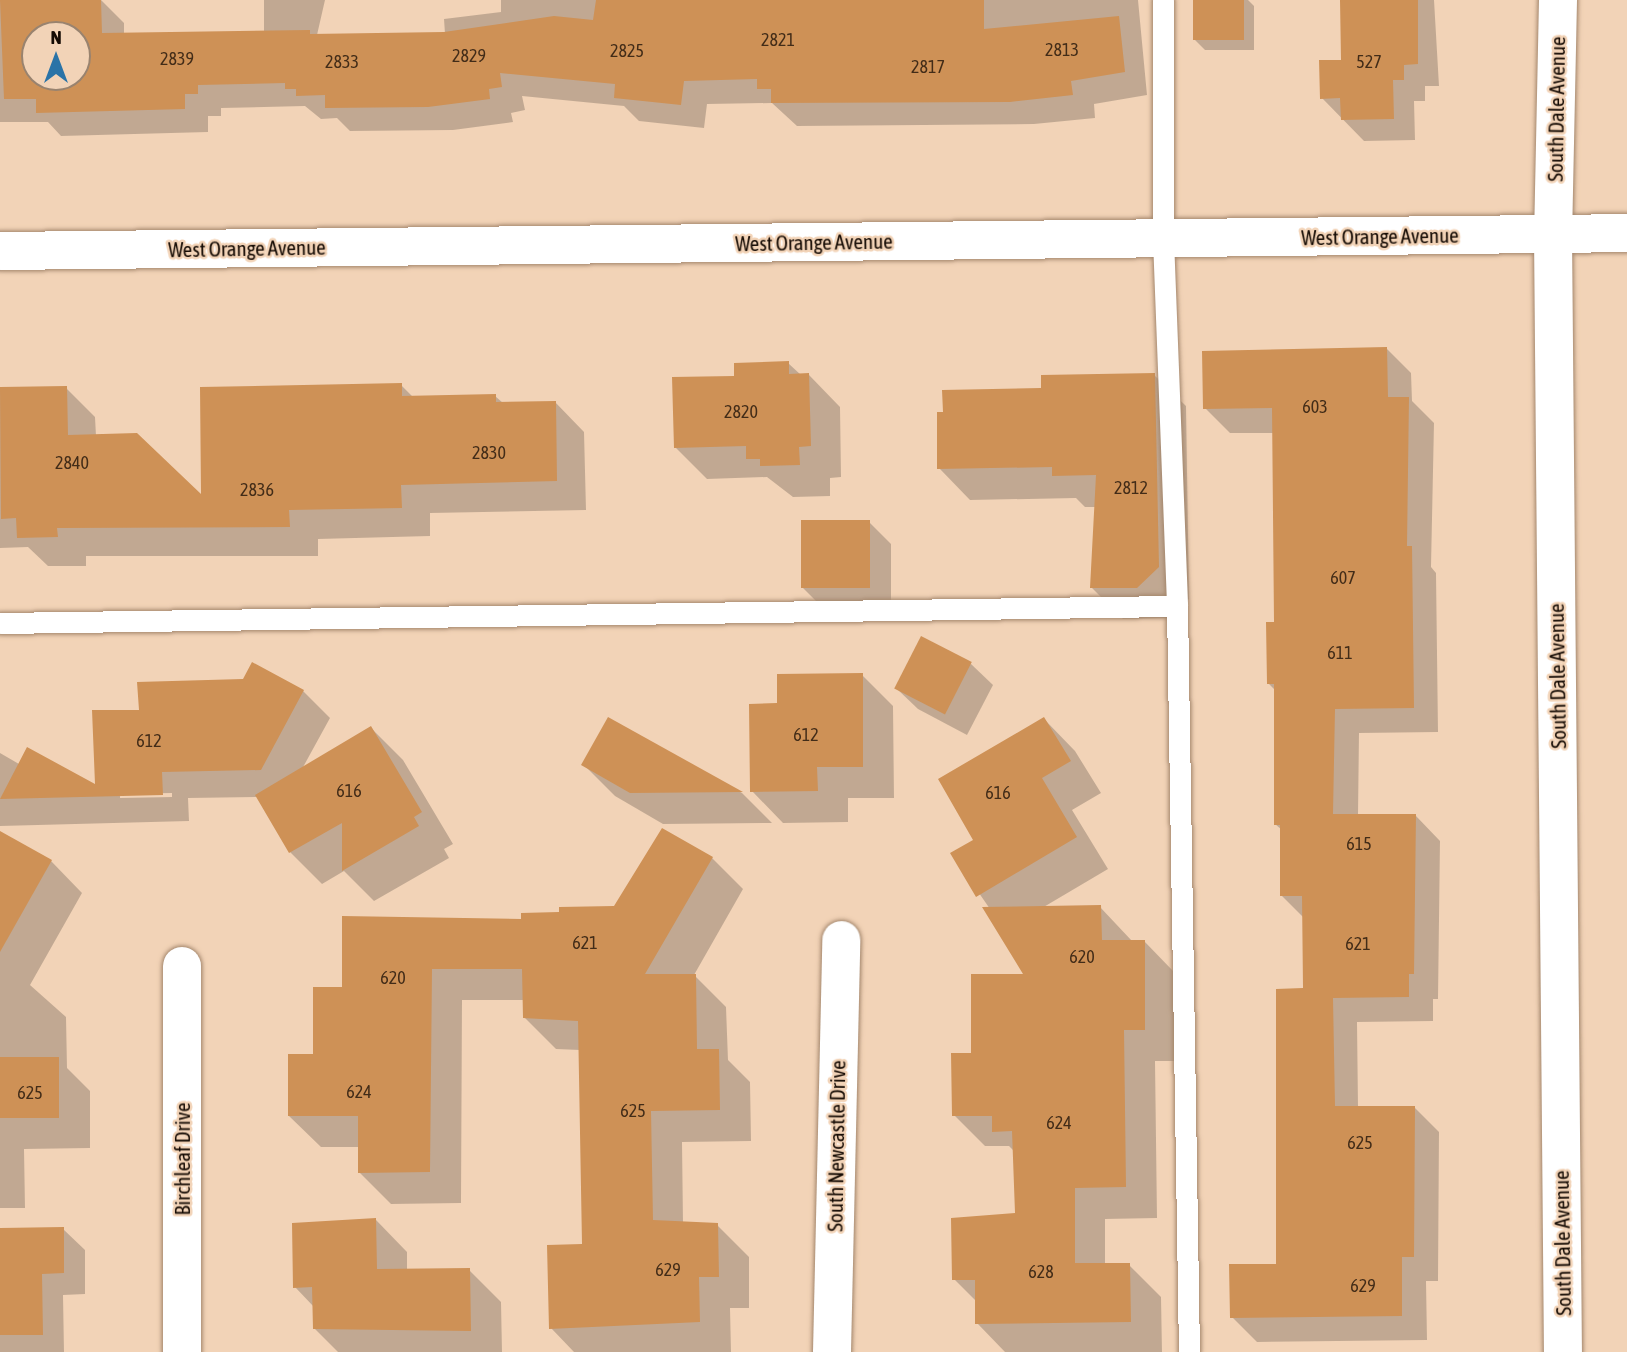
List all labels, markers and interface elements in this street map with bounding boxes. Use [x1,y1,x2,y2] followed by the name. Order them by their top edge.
[21,21,91,91] north arrow
[50,26,62,48] text: N
[761,29,795,51] house number: 2821
[1542,36,1570,182] street label: South Dale Avenue
[1045,39,1079,61] house number: 2813
[610,40,644,62] house number: 2825
[452,45,486,67] house number: 2829
[160,48,194,70] house number: 2839
[325,51,359,73] house number: 2833
[1356,51,1382,73] house number: 527
[911,56,945,78] house number: 2817
[1301,222,1459,250] street label: West Orange Avenue
[735,228,893,256] street label: West Orange Avenue
[168,234,326,262] street label: West Orange Avenue
[1302,396,1328,418] house number: 603
[724,401,758,423] house number: 2820
[472,442,506,464] house number: 2830
[55,452,89,474] house number: 2840
[1114,477,1148,499] house number: 2812
[240,479,274,501] house number: 2836
[1330,567,1356,589] house number: 607
[1543,603,1571,749] street label: South Dale Avenue
[1327,642,1353,664] house number: 611
[793,724,819,746] house number: 612
[136,730,162,752] house number: 612
[336,780,362,802] house number: 616
[985,782,1011,804] house number: 616
[1346,833,1372,855] house number: 615
[572,932,598,954] house number: 621
[1345,933,1371,955] house number: 621
[1069,946,1095,968] house number: 620
[380,967,406,989] house number: 620
[822,1060,850,1232] street label: South Newcastle Drive
[346,1081,372,1103] house number: 624
[17,1082,43,1104] house number: 625
[620,1100,646,1122] house number: 625
[169,1102,195,1216] street label: Birchleaf Drive
[1046,1112,1072,1134] house number: 624
[1347,1132,1373,1154] house number: 625
[1548,1170,1576,1316] street label: South Dale Avenue
[655,1259,681,1281] house number: 629
[1028,1261,1054,1283] house number: 628
[1350,1275,1376,1297] house number: 629

